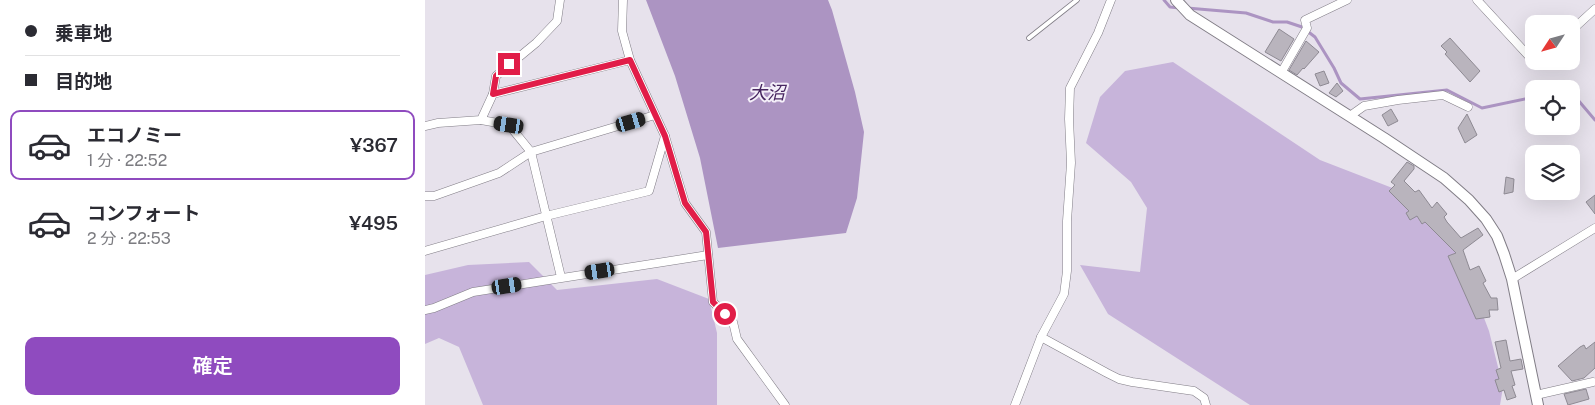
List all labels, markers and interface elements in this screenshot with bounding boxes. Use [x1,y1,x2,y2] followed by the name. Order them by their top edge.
[1525,15,1580,70] north arrow
[1525,15,1580,200] map controls
[55,22,112,44] text: 乗車地
[498,53,520,75] route end
[55,70,112,92] text: 目的地
[1525,80,1580,135] button: locate
[749,82,788,103] water label: 大沼
[614,111,647,133] car
[493,115,524,135] car
[27,123,72,168] icon: car
[87,124,182,146] text: エコノミー
[350,134,398,156] text: ¥367
[1525,145,1580,200] button: layers
[87,151,167,170] text: 1 分 · 22:52
[27,201,72,246] icon: car
[87,202,200,224] text: コンフォート
[349,212,398,234] text: ¥495
[87,229,171,248] text: 2 分 · 22:53
[584,261,615,281] car
[491,276,522,296] car
[714,303,736,325] route start
[25,337,400,395] button: 確定

